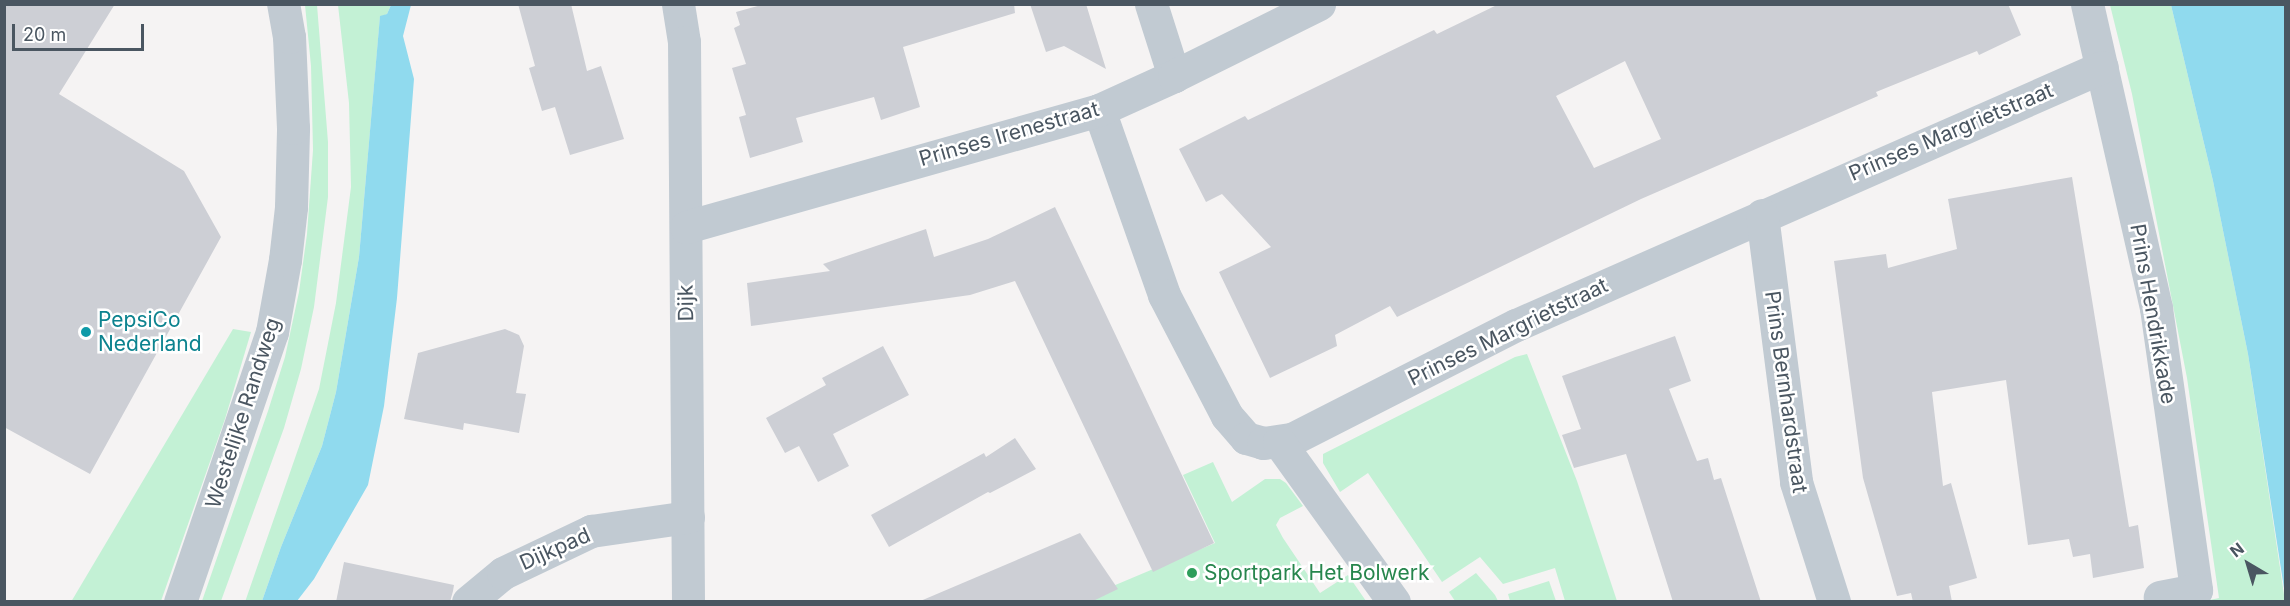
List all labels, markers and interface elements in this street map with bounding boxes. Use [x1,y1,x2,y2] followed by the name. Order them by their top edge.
[15,12,147,50] scale bar
[23,24,66,45] text: 20 m
[1845,78,2057,186] street label: Prinses Margrietstraat
[916,96,1102,172] street label: Prinses Irenestraat
[2125,222,2181,406] street label: Prins Hendrikkade
[1404,273,1612,391] street label: Prinses Margrietstraat
[673,284,699,322] street label: Dijk
[1759,289,1813,495] street label: Prins Bernhardstraat
[98,307,202,357] place label: PepsiCo Nederland
[200,315,286,511] street label: Westelijke Randweg
[79,325,93,339] marker: PepsiCo Nederland
[516,522,594,576] street label: Dijkpad
[2218,534,2278,594] north arrow
[2226,538,2248,561] text: N
[1204,560,1429,586] place label: Sportpark Het Bolwerk
[1185,566,1199,580] marker: Sportpark Het Bolwerk

